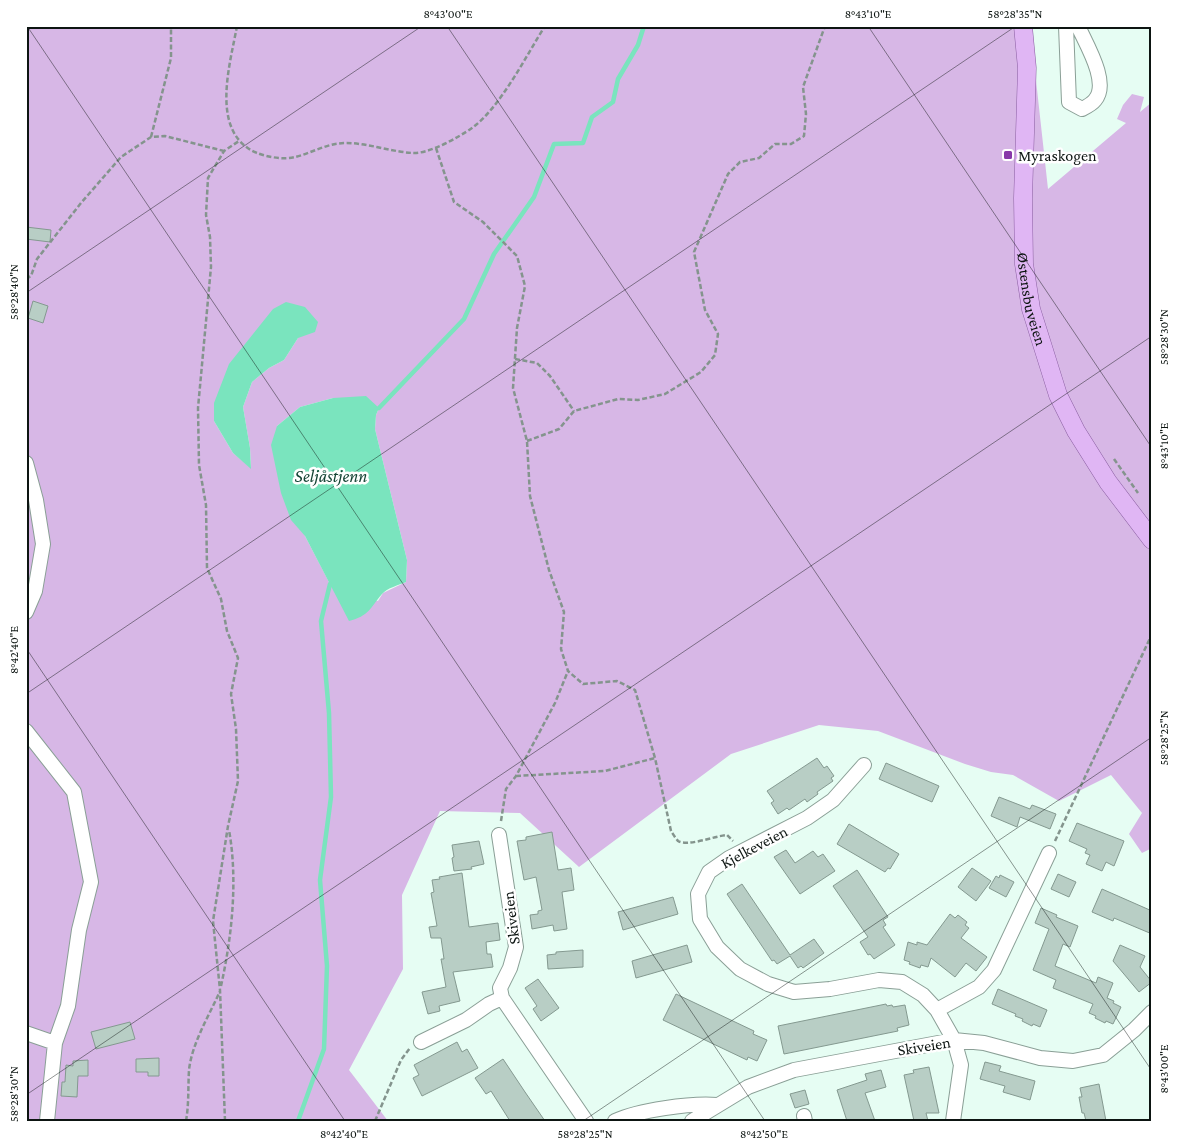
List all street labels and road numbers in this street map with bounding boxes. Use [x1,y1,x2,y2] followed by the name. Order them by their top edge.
[1015,252,1050,348] street label: Østensbuveien
[718,822,791,873] street label: Kjelkeveien
[499,890,523,946] street label: Skiveien
[896,1033,952,1059] street label: Skiveien

